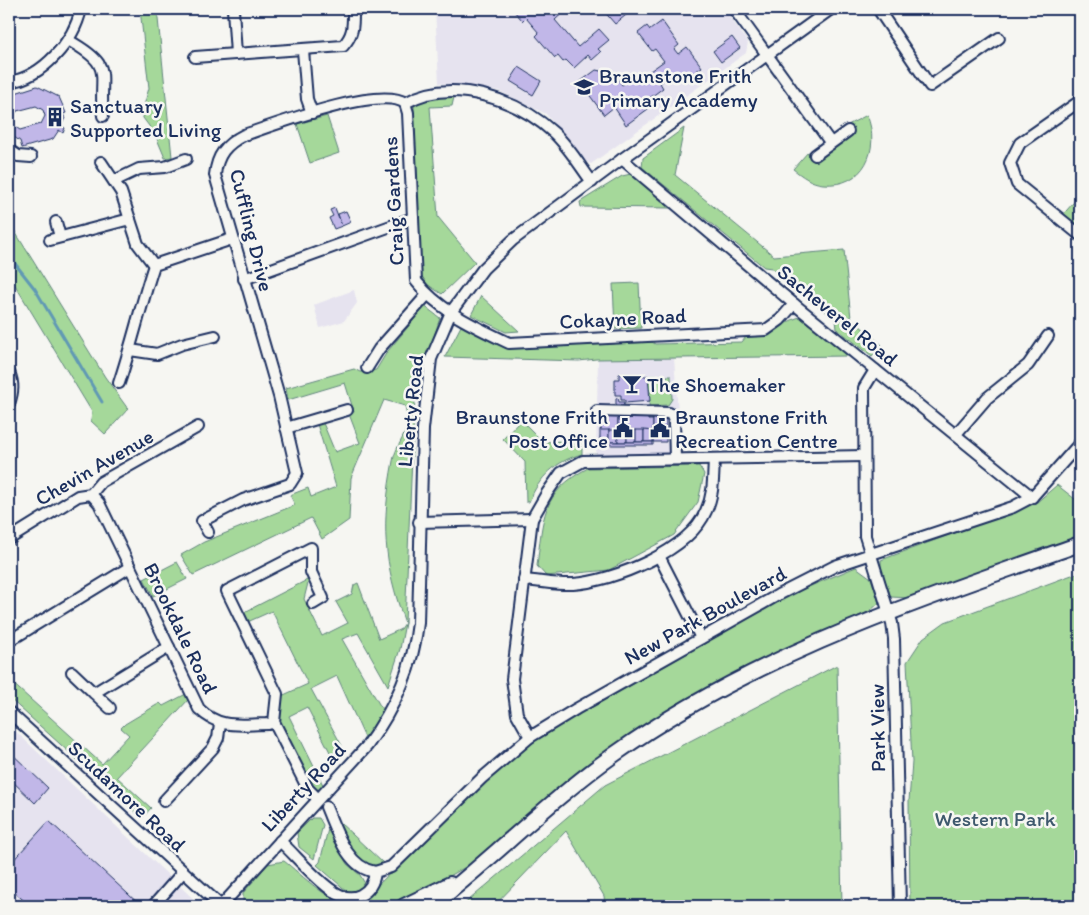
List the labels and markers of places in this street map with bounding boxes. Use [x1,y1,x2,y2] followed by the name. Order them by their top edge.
[599,63,758,112] place label: Braunstone Frith Primary Academy
[573,76,595,98] school or university icon: Braunstone Frith Primary Academy
[70,93,222,142] place label: Sanctuary Supported Living
[44,106,66,128] building icon: Sanctuary Supported Living
[647,372,786,397] place label: The Shoemaker
[621,373,643,395] bar icon: The Shoemaker
[455,404,608,453] place label: Braunstone Frith Post Office
[675,404,838,453] place label: Braunstone Frith Recreation Centre
[612,417,634,439] public building icon: Braunstone Frith Post Office
[649,417,671,439] public building icon: Braunstone Frith Recreation Centre

